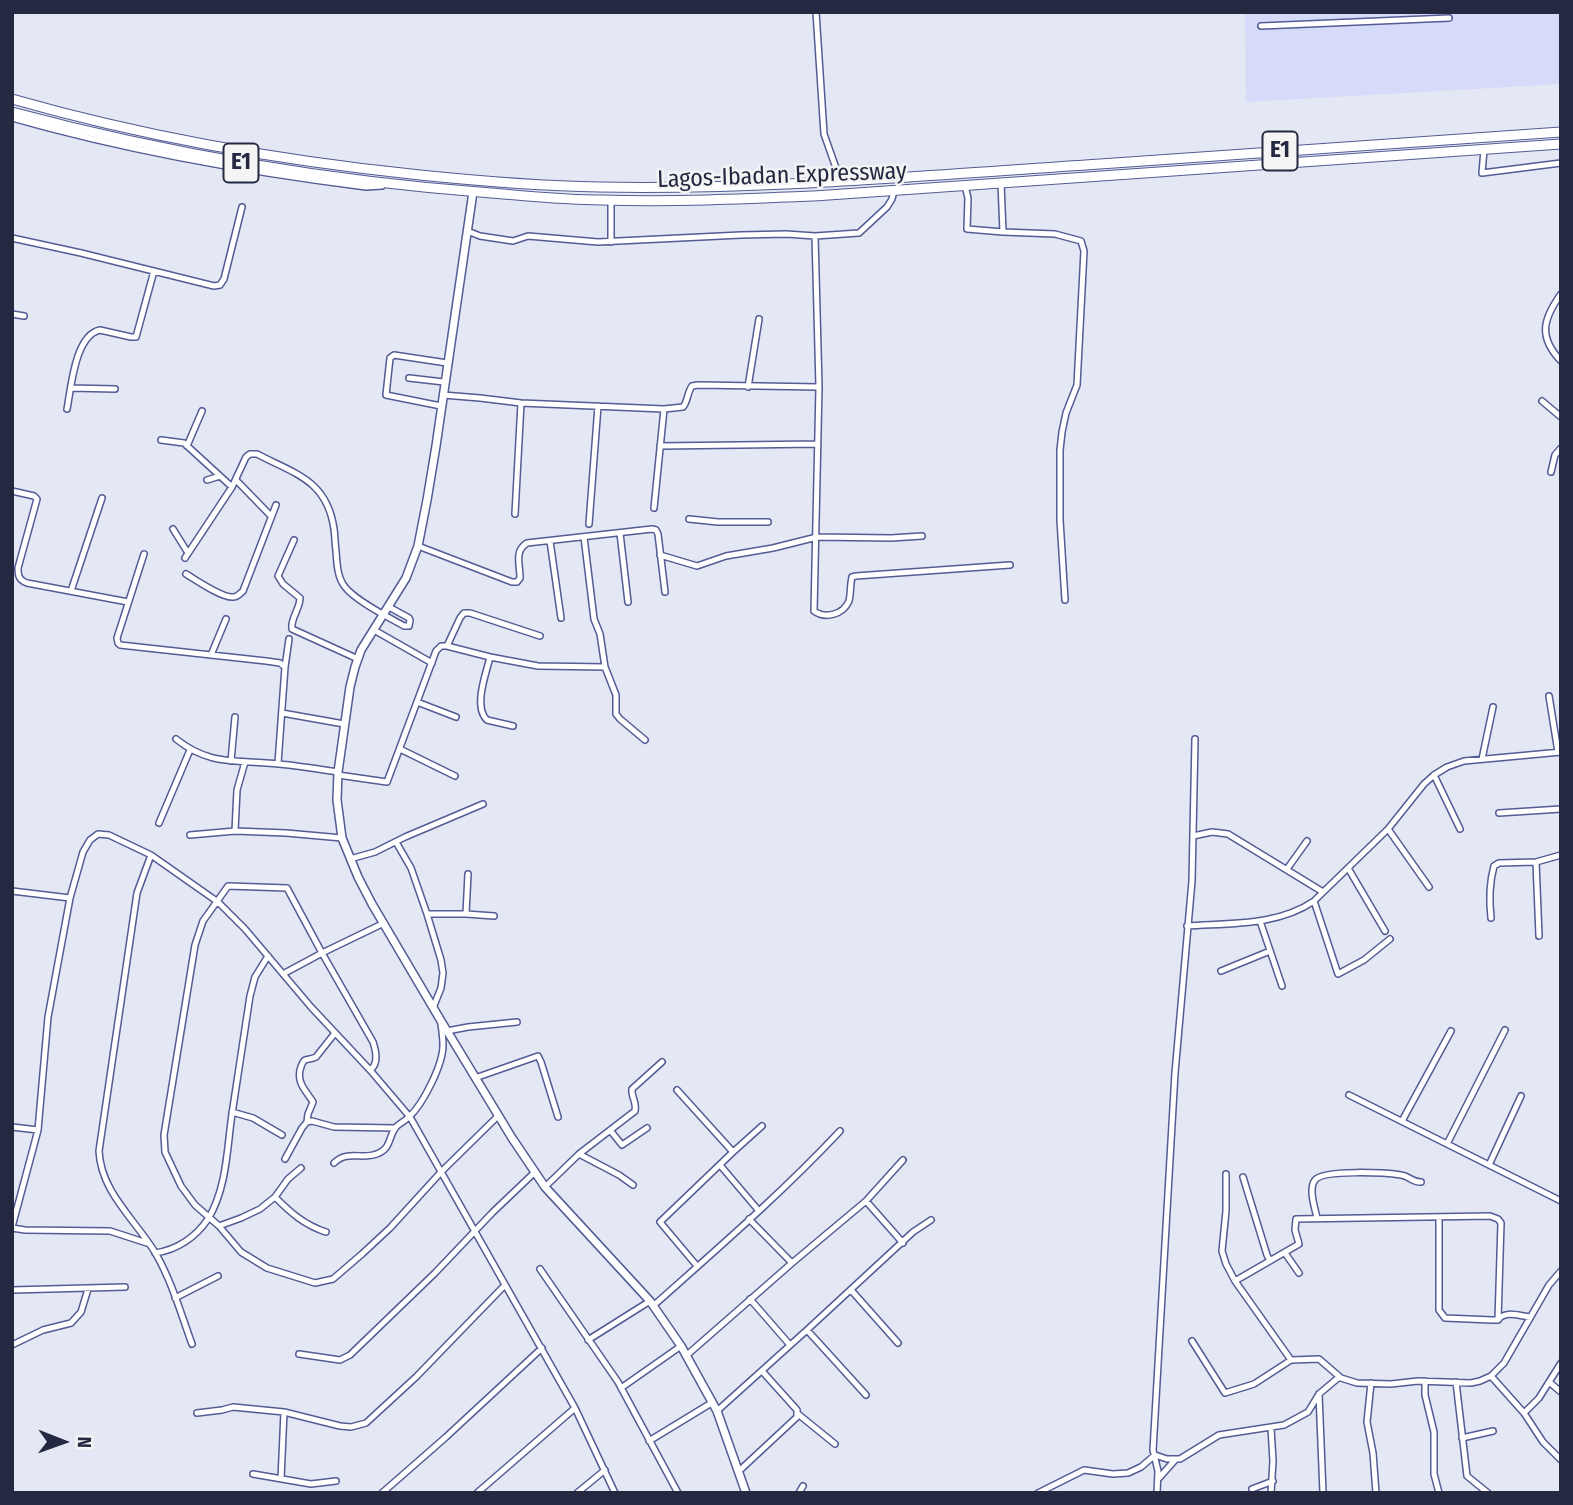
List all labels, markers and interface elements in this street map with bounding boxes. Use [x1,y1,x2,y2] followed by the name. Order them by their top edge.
[1262,132,1298,170] road number: E1
[224,144,258,182] road number: E1
[657,157,907,195] street label: Lagos-Ibadan Expressway
[28,1407,98,1477] north arrow
[73,1436,96,1448] text: N

